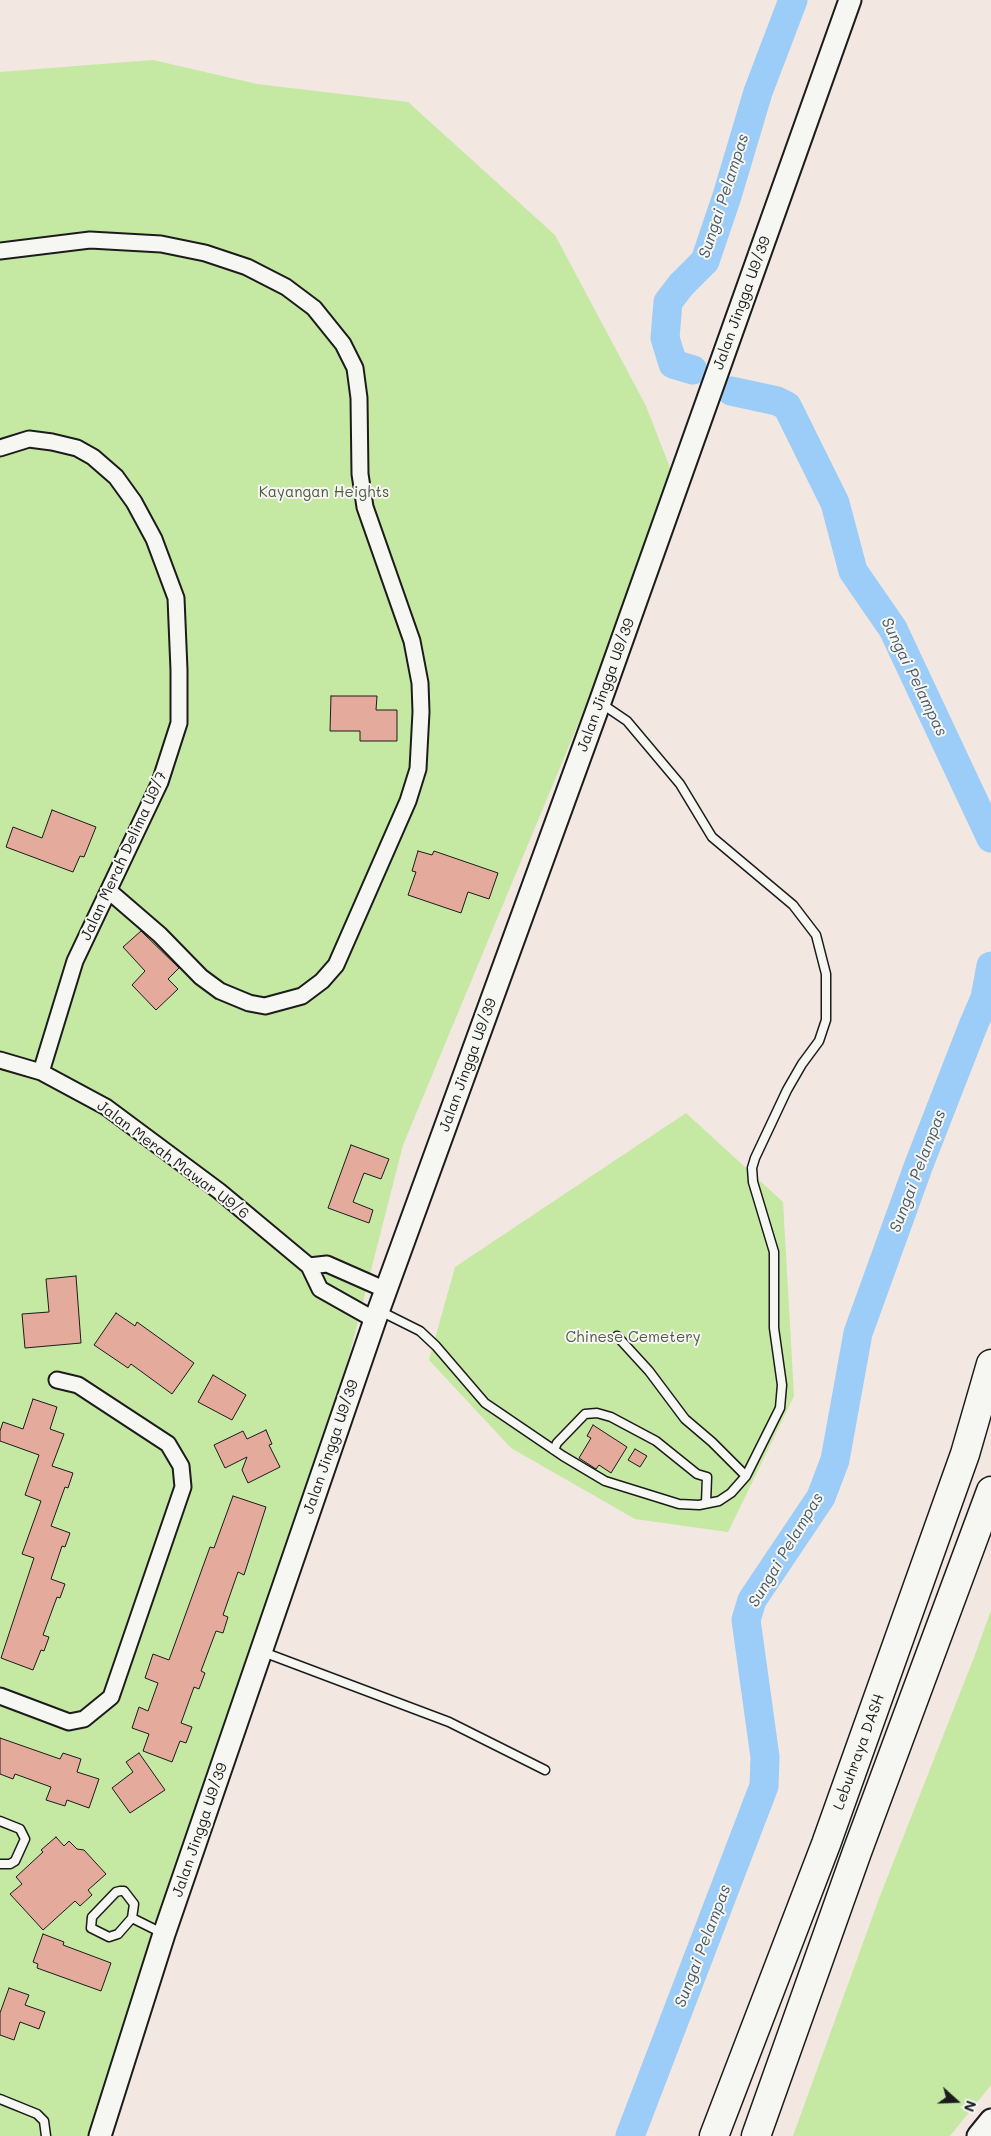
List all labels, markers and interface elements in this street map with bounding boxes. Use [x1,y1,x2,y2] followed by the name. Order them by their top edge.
[695,131,753,261] water label: Sungai Pelampas
[709,234,775,372] street label: Jalan Jingga U9/39
[259,483,389,501] park label: Kayangan Heights
[877,614,951,740] water label: Sungai Pelampas
[573,616,639,754] street label: Jalan Jingga U9/39
[77,769,171,943] street label: Jalan Merah Delima U9/7
[435,996,501,1134] street label: Jalan Jingga U9/39
[93,1097,253,1223] street label: Jalan Merah Mawar U9/6
[886,1107,950,1235] water label: Sungai Pelampas
[565,1328,701,1346] park label: Chinese Cemetery
[300,1377,362,1517] street label: Jalan Jingga U9/39
[744,1489,828,1611] water label: Sungai Pelampas
[830,1692,888,1812] street label: Lebuhraya DASH
[169,1760,231,1900] street label: Jalan Jingga U9/39
[671,1882,735,2010] water label: Sungai Pelampas
[931,2076,981,2126] north arrow
[960,2098,981,2115] text: N

